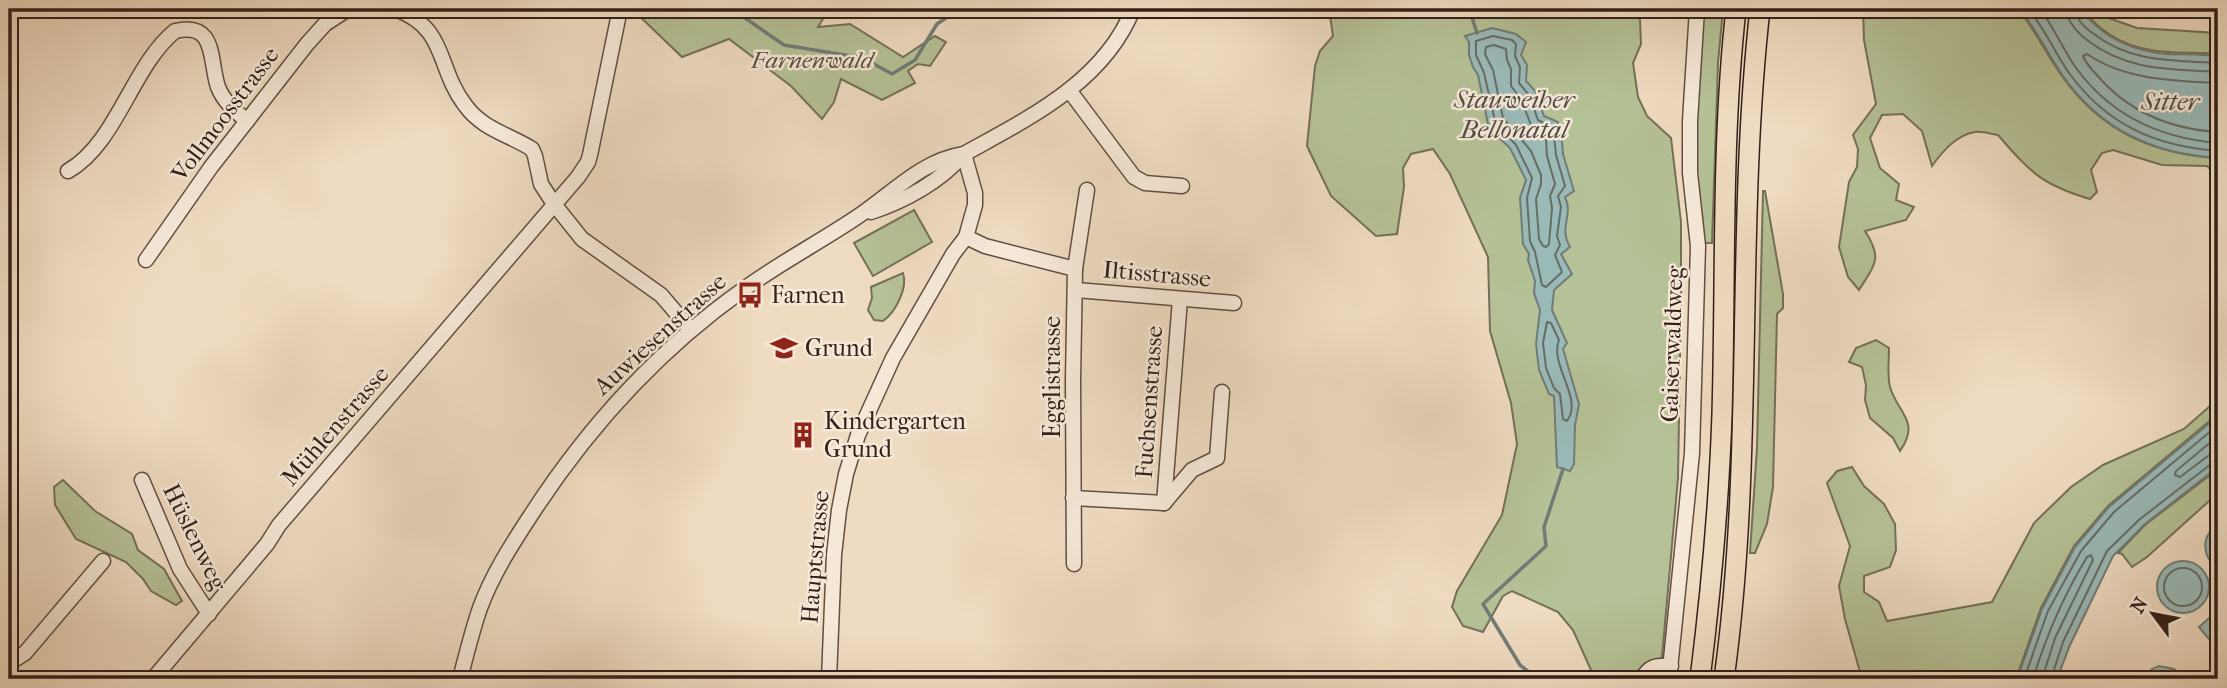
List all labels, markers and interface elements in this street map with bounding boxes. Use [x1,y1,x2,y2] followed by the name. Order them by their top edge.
[165,41,285,187] street label: Vollmoosstrasse
[750,46,876,74] park label: Farnenwald
[1453,84,1577,145] water label: Stauweiher Bellonatal
[2140,86,2201,117] water label: Sitter
[1102,255,1212,293] street label: Iltisstrasse
[1655,264,1689,423] street label: Gaiserwaldweg
[587,267,732,401] street label: Auwiesenstrasse
[735,280,765,310] bus stop icon: Farnen
[771,281,845,309] place label: Farnen
[1038,316,1066,438] street label: Egglistrasse
[1130,324,1168,479] street label: Fuchsenstrasse
[769,333,799,363] school or university icon: Grund
[805,334,874,362] place label: Grund
[275,360,395,492] street label: Mühlenstrasse
[824,407,966,463] place label: Kindergarten Grund
[788,420,818,450] building icon: Kindergarten Grund
[157,479,233,596] street label: Hüslenweg
[795,489,835,625] street label: Hauptstrasse
[2118,580,2188,650] north arrow
[2126,593,2153,617] text: N

